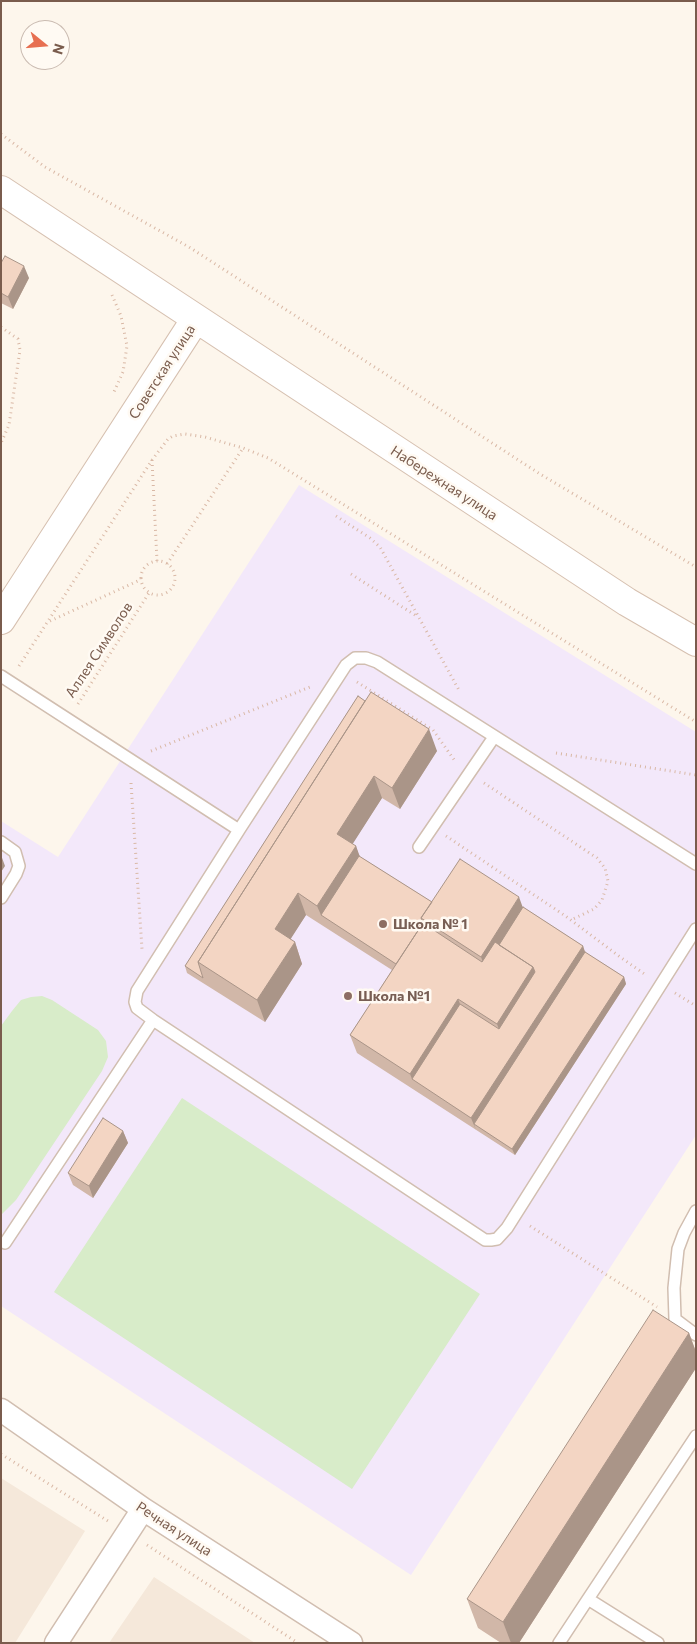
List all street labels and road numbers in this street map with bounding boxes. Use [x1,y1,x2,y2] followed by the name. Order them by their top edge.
[125,322,199,422] street label: Советская улица
[387,442,501,524] street label: Набережная улица
[62,599,136,701] street label: Аллея Символов
[133,1498,215,1560] street label: Речная улица

